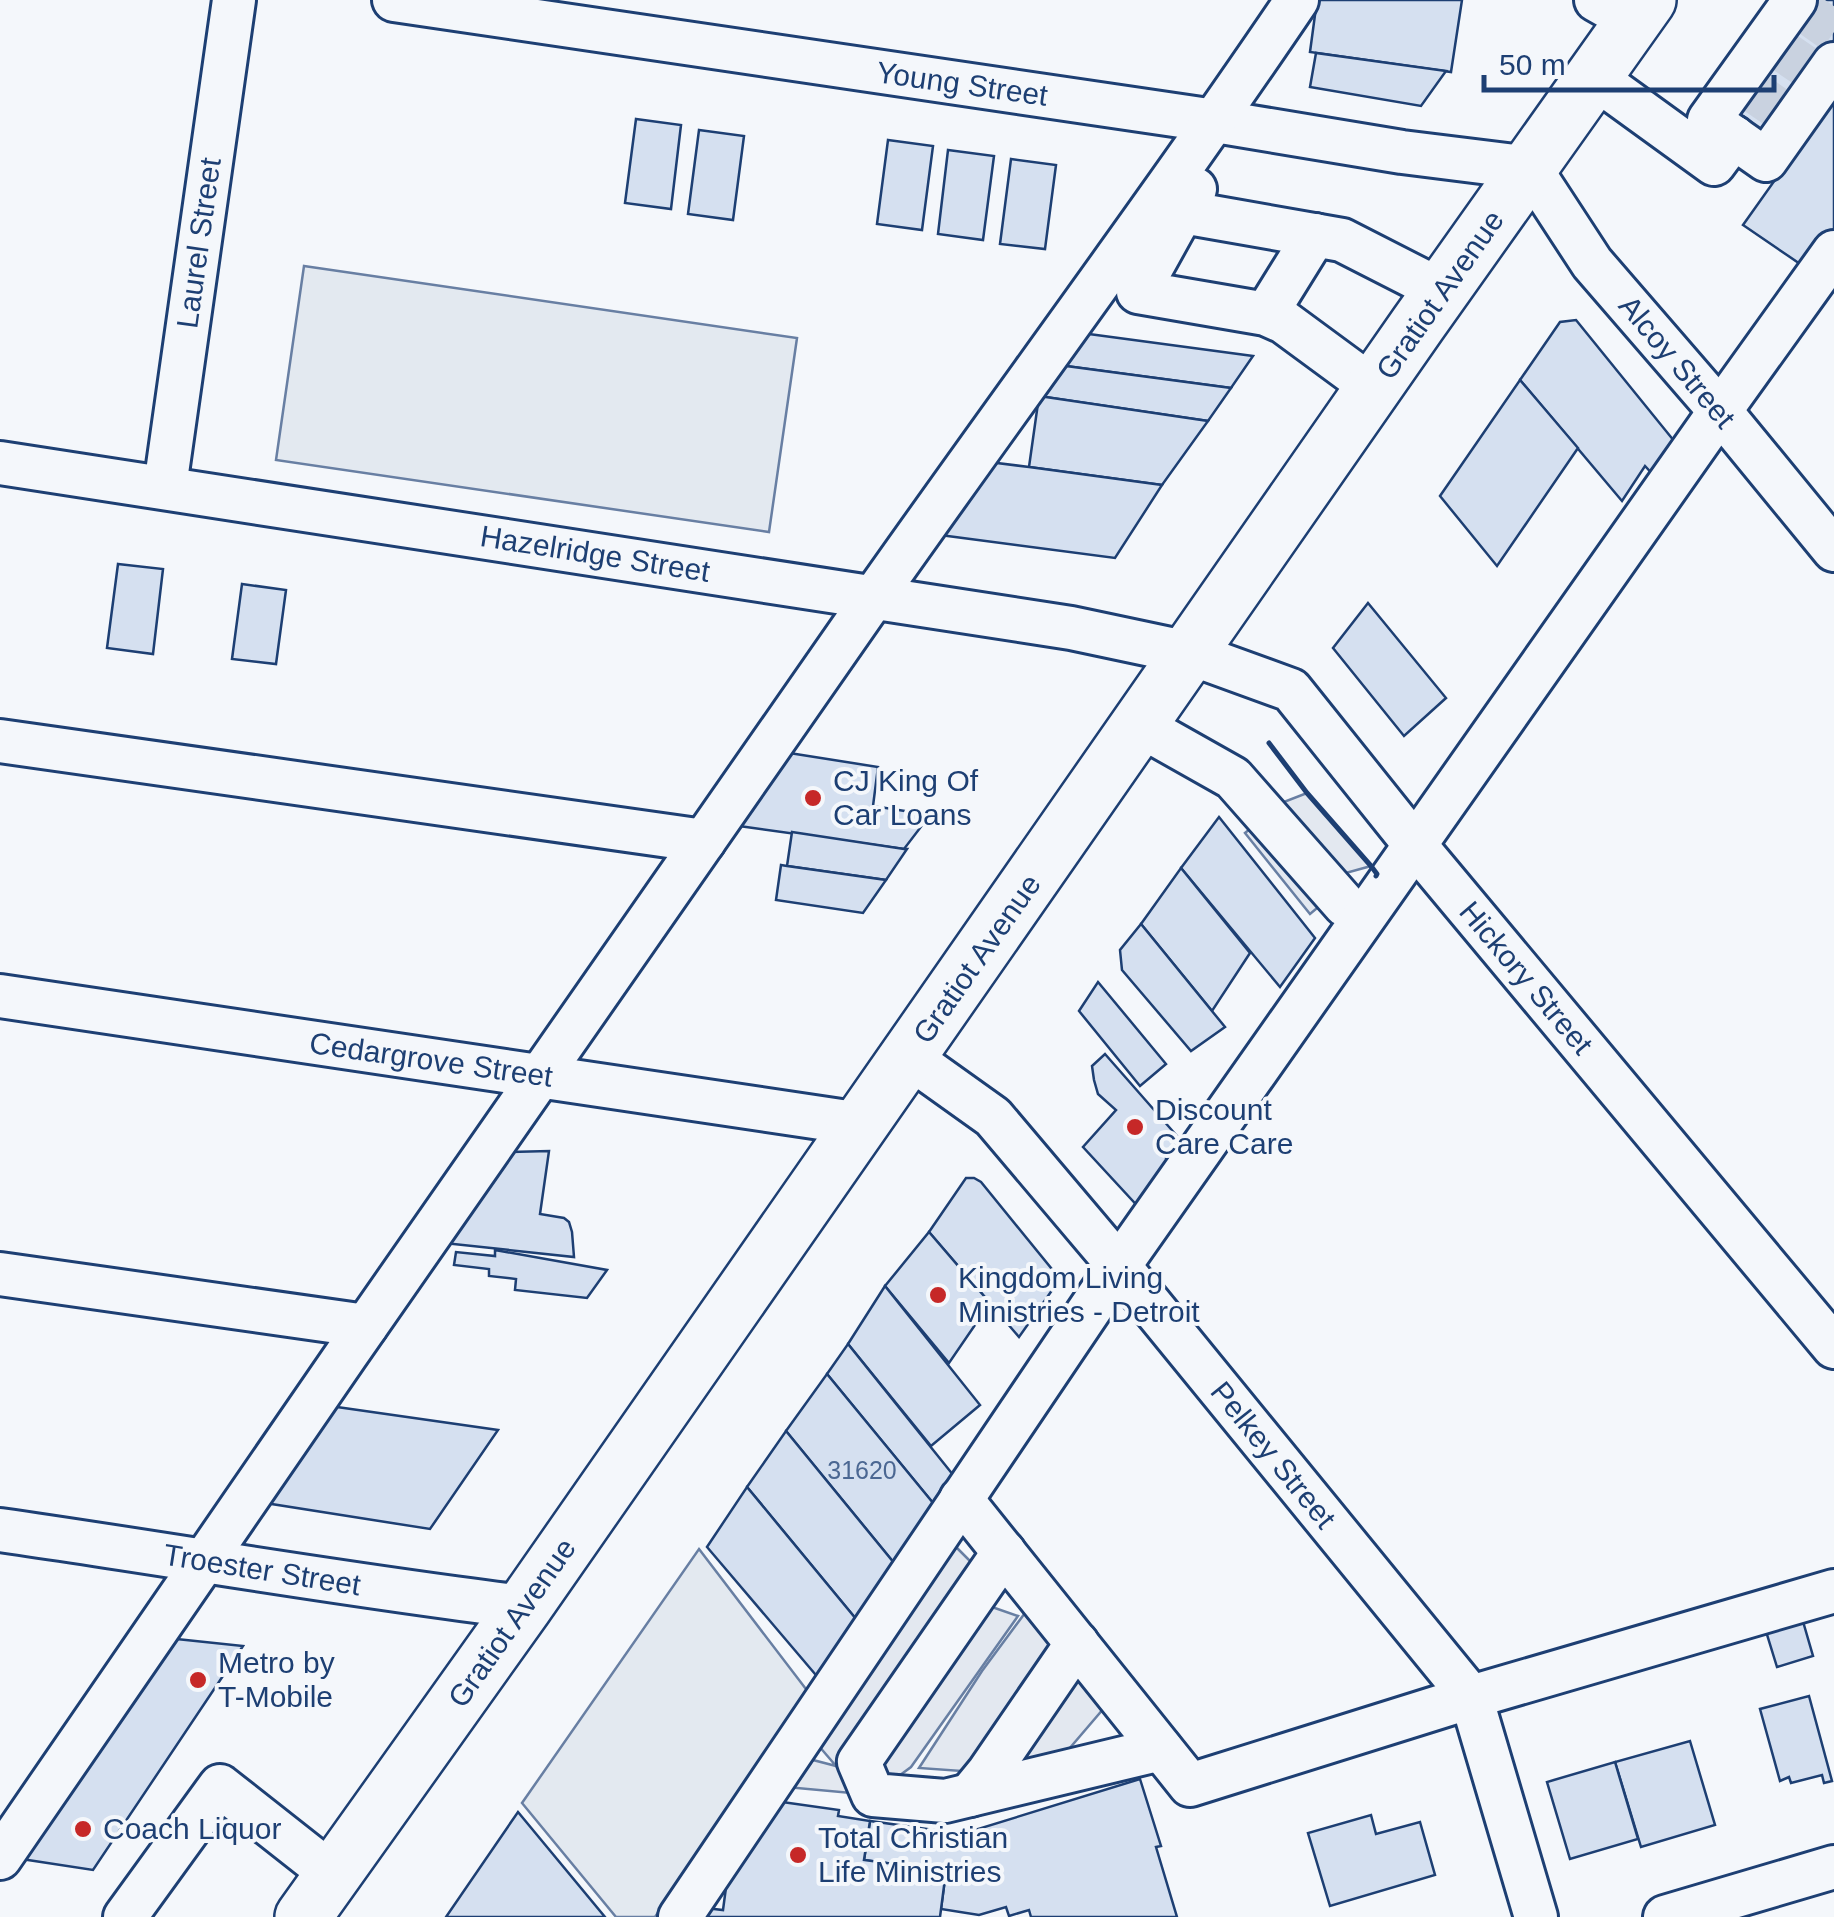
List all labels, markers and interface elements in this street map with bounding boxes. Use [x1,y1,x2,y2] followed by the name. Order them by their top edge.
[1484,30,1774,92] scale bar
[1499,48,1566,81] text: 50 m
[874,55,1050,112] street label: Young Street
[170,155,227,330] street label: Laurel Street
[1369,204,1510,385] street label: Gratiot Avenue
[1613,289,1742,435] street label: Alcoy Street
[478,519,713,588] street label: Hazelridge Street
[833,764,979,831] place label: CJ King Of Car Loans
[802,787,824,809] marker: CJ King Of Car Loans
[906,868,1047,1049] street label: Gratiot Avenue
[1453,895,1600,1061] street label: Hickory Street
[307,1026,555,1093] street label: Cedargrove Street
[1155,1093,1293,1160] place label: Discount Care Care
[1124,1116,1146,1138] marker: Discount Care Care
[958,1261,1200,1328] place label: Kingdom Living Ministries - Detroit
[927,1284,949,1306] marker: Kingdom Living Ministries - Detroit
[1204,1375,1343,1535] street label: Pelkey Street
[827,1456,897,1484] house number: 31620
[441,1532,582,1713] street label: Gratiot Avenue
[161,1538,364,1601] street label: Troester Street
[218,1646,335,1713] place label: Metro by T-Mobile
[187,1669,209,1691] marker: Metro by T-Mobile
[103,1812,281,1845] place label: Coach Liquor
[72,1818,94,1840] marker: Coach Liquor
[818,1821,1008,1888] place label: Total Christian Life Ministries
[787,1844,809,1866] marker: Total Christian Life Ministries

